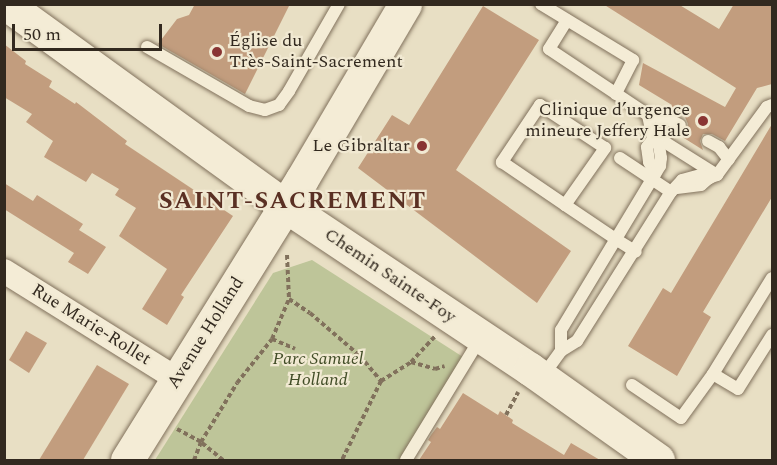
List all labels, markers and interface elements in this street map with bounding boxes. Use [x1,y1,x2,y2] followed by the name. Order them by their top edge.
[15,12,165,50] scale bar
[23,21,61,48] text: 50 m
[229,31,403,74] place label: Église du Très-Saint-Sacrement
[210,45,224,59] marker: Église du Très-Saint-Sacrement
[525,100,690,142] place label: Clinique d’urgence mineure Jeffery Hale
[694,112,712,130] marker: Clinique d’urgence mineure Jeffery Hale
[312,135,410,157] place label: Le Gibraltar
[415,139,429,153] marker: Le Gibraltar
[159,188,427,216] district label: SAINT-SACREMENT
[320,224,460,328] street label: Chemin Sainte-Foy
[163,273,249,393] street label: Avenue Holland
[27,280,155,370] street label: Rue Marie-Rollet
[273,349,363,392] park label: Parc Samuel Holland

